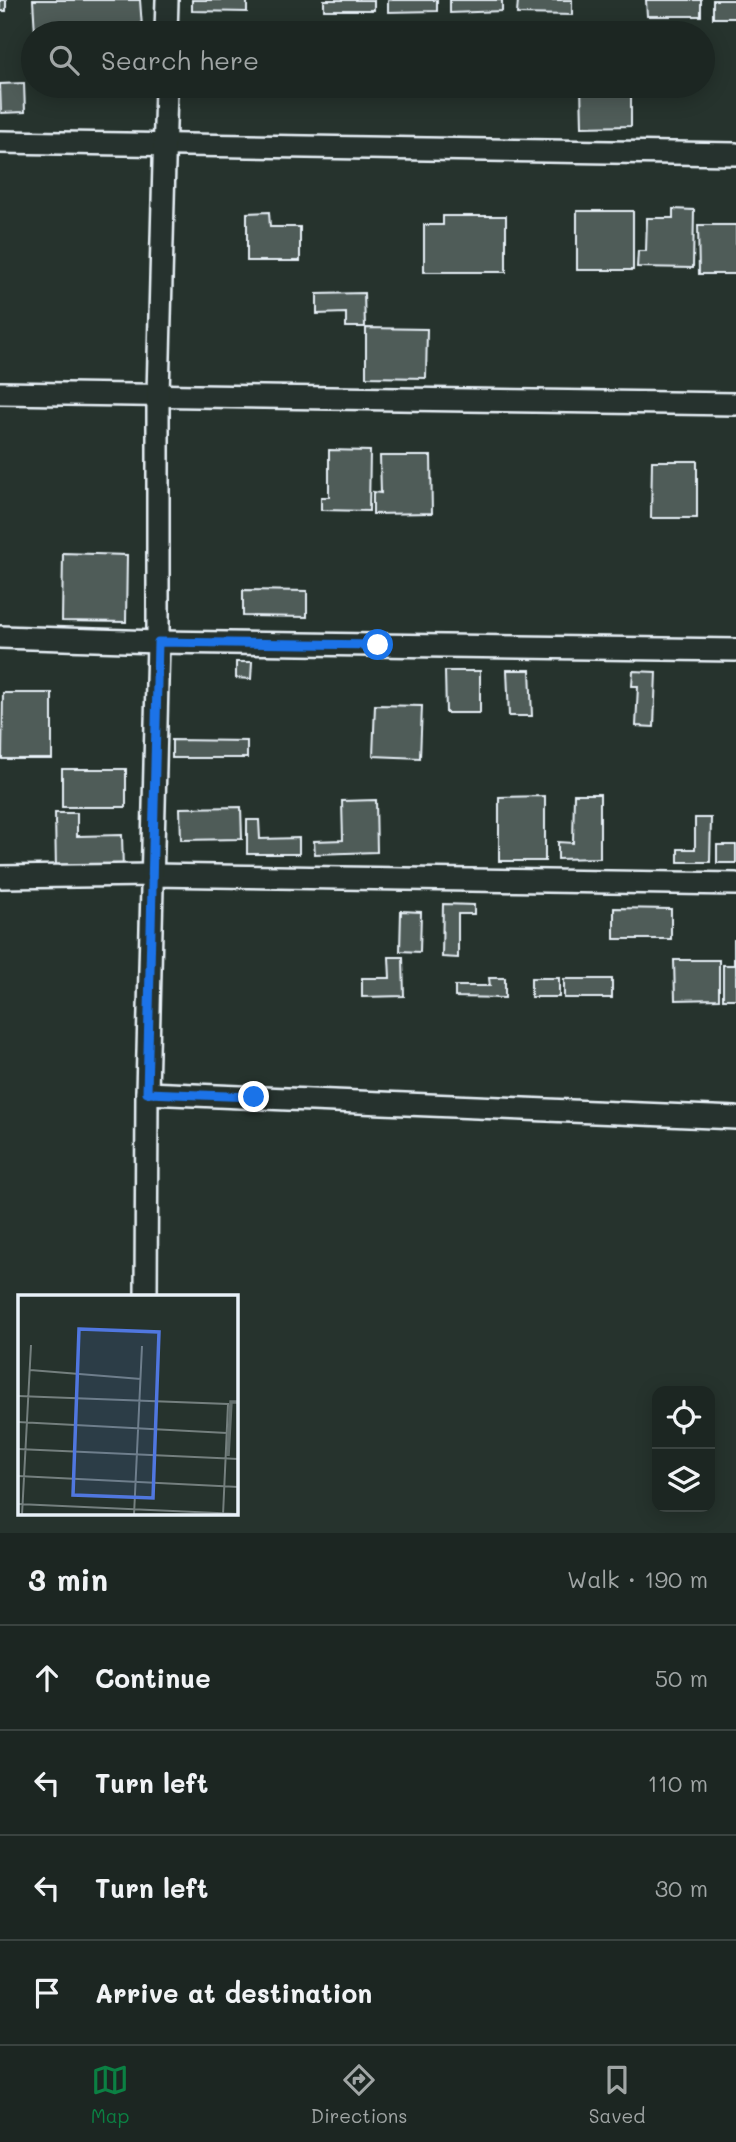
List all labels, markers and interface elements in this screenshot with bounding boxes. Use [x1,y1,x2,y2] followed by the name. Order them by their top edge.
[21,21,715,98] search box
[45,41,83,79] icon: search
[101,43,259,77] text: Search here
[362,629,393,660] route start
[238,1081,269,1112] route end
[18,1295,238,1516] inset map
[652,1386,715,1512] map controls
[652,1386,715,1449] button: locate
[652,1449,715,1512] button: layers
[28,1559,108,1599] text: 3 min
[567,1564,708,1594] text: Walk · 190 m
[28,1659,66,1697] icon: ahead
[95,1661,211,1695] text: Continue
[655,1663,708,1693] text: 50 m
[28,1764,66,1802] icon: left
[95,1766,208,1800] text: Turn left
[648,1768,708,1798] text: 110 m
[28,1869,66,1907] icon: left
[95,1871,208,1905] text: Turn left
[655,1873,708,1903] text: 30 m
[28,1974,66,2012] icon: arrive
[95,1976,372,2010] text: Arrive at destination
[91,2061,129,2128] tab: Map
[311,2061,407,2128] tab: Directions
[589,2061,645,2128] tab: Saved

